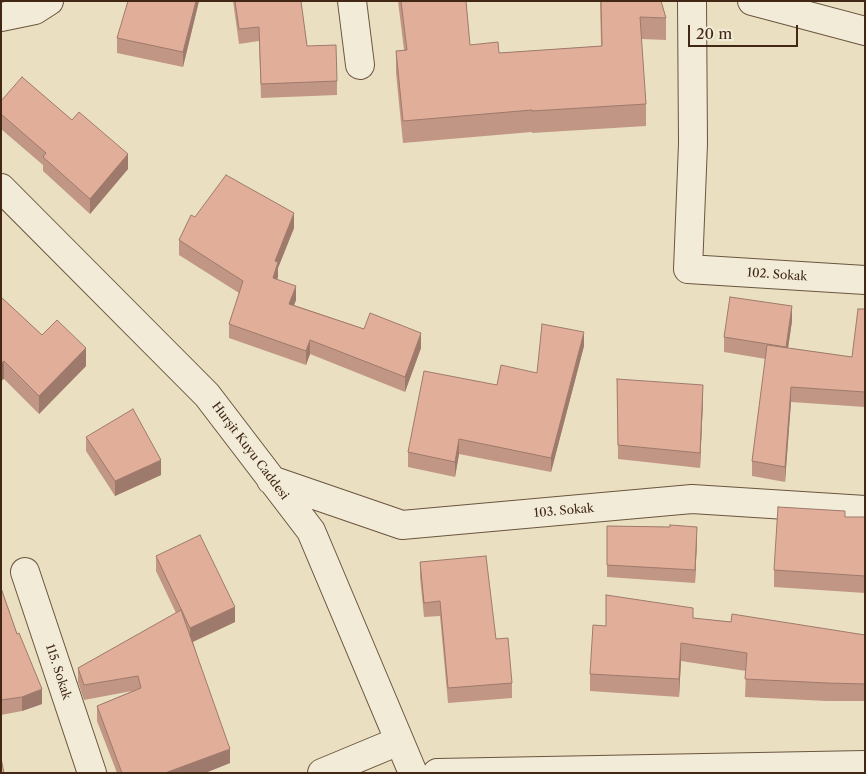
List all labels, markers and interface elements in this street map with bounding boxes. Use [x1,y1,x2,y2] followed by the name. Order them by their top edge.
[691,15,801,47] scale bar
[696,24,732,43] text: 20 m
[746,266,808,284] street label: 102. Sokak
[209,399,291,503] street label: Hurşit Kuyu Caddesi
[533,501,595,521] street label: 103. Sokak
[42,642,74,702] street label: 115. Sokak

